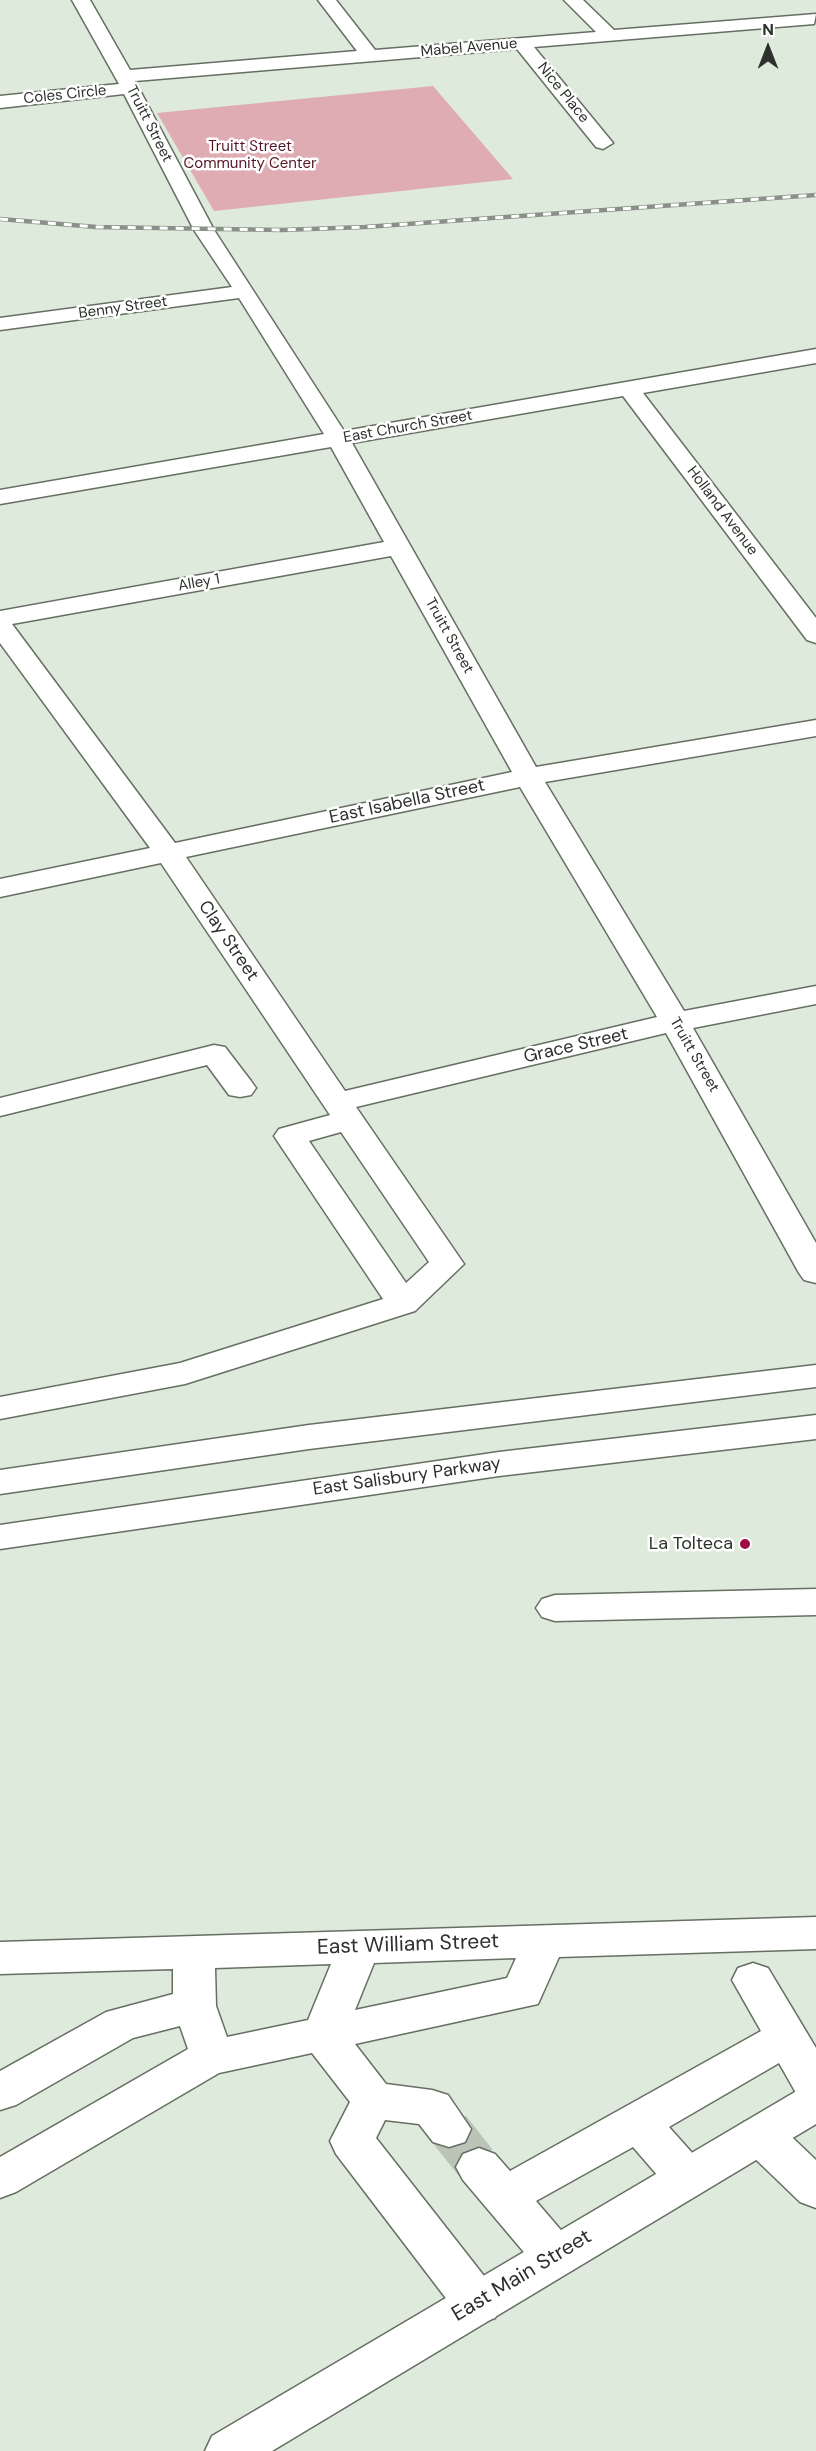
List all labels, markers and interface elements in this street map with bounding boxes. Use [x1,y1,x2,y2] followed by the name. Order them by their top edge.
[738,18,798,78] north arrow
[762,19,774,40] text: N
[420,35,518,61] street label: Mabel Avenue
[533,59,593,127] street label: Nice Place
[23,82,107,108] street label: Coles Circle
[122,83,176,165] street label: Truitt Street
[183,138,317,173] park label: Truitt Street Community Center
[77,293,169,323] street label: Benny Street
[342,407,474,447] street label: East Church Street
[683,463,761,559] street label: Holland Avenue
[177,571,221,595] street label: Alley 1
[421,595,477,677] street label: Truitt Street
[327,775,487,829] street label: East Isabella Street
[193,897,263,985] street label: Clay Street
[665,1014,723,1096] street label: Truitt Street
[522,1024,630,1068] street label: Grace Street
[312,1453,502,1501] street label: East Salisbury Parkway
[649,1533,733,1555] place label: La Tolteca
[738,1537,752,1551] marker: La Tolteca
[317,1929,499,1961] street label: East William Street
[448,2224,596,2328] street label: East Main Street

